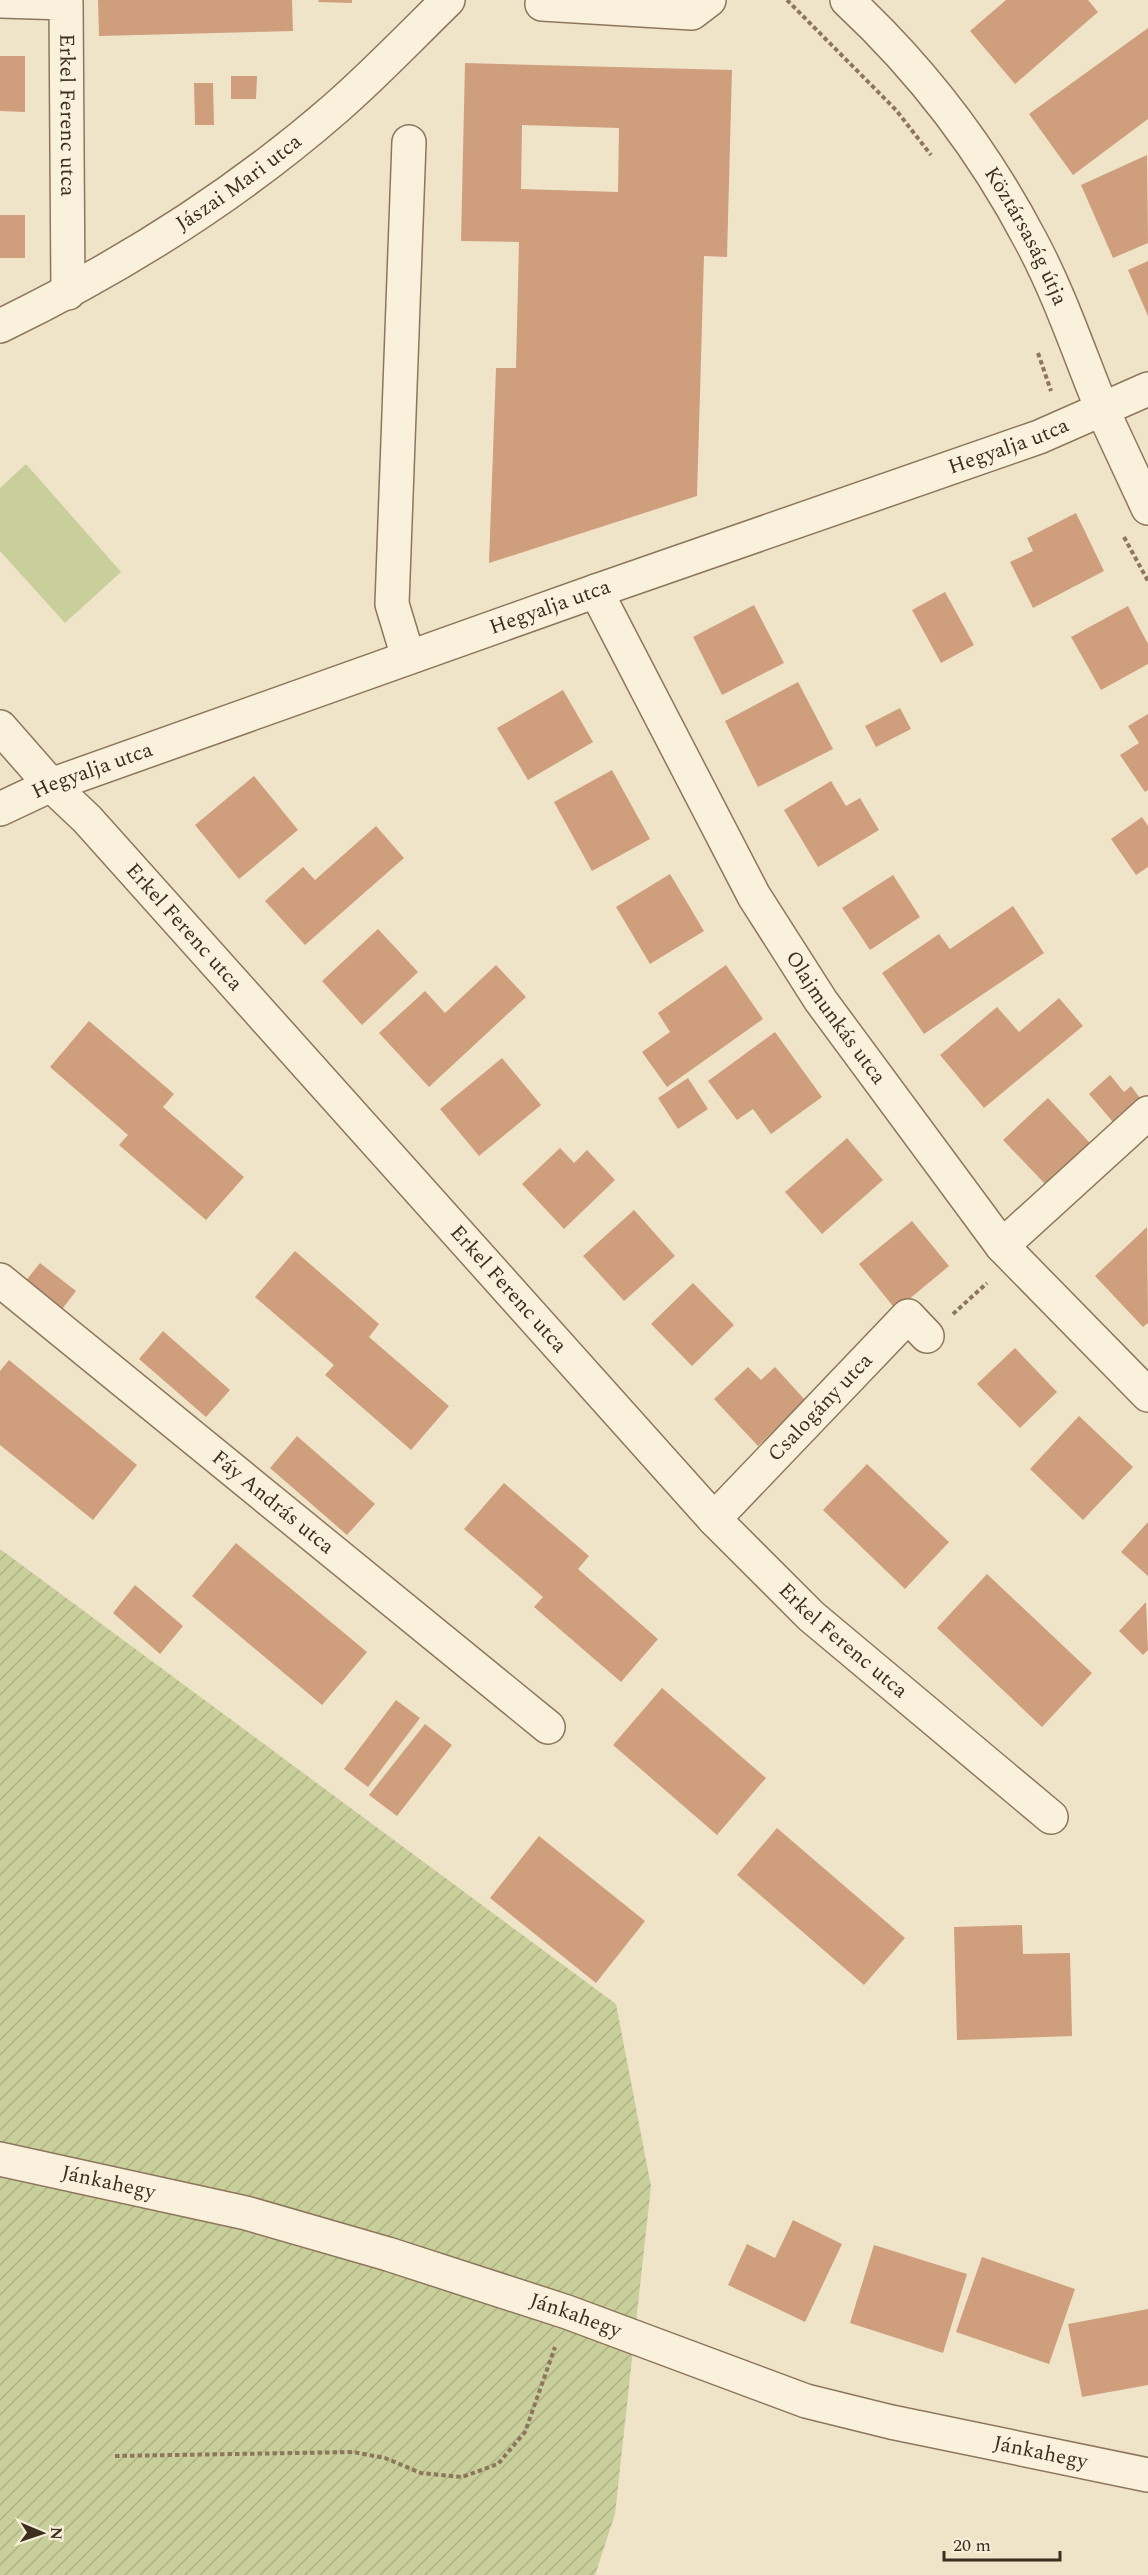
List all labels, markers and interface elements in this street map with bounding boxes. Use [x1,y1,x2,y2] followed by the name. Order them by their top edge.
[50,33,83,197] street label: Erkel Ferenc utca
[170,126,310,240] street label: Jászai Mari utca
[975,160,1076,311] street label: Köztársaság útja
[944,409,1075,483] street label: Hegyalja utca
[485,571,616,644] street label: Hegyalja utca
[26,734,158,808] street label: Hegyalja utca
[118,856,251,999] street label: Erkel Ferenc utca
[777,944,894,1092] street label: Olajmunkás utca
[442,1218,575,1361] street label: Erkel Ferenc utca
[760,1345,881,1470] street label: Csalogány utca
[204,1443,342,1563] street label: Fáy András utca
[771,1576,915,1707] street label: Erkel Ferenc utca
[58,2157,159,2209] street label: Jánkahegy
[525,2285,627,2347] street label: Jánkahegy
[990,2427,1091,2478] street label: Jánkahegy
[12,2503,72,2563] north arrow
[944,2524,1060,2562] scale bar
[44,2527,68,2540] text: N
[953,2532,991,2559] text: 20 m

